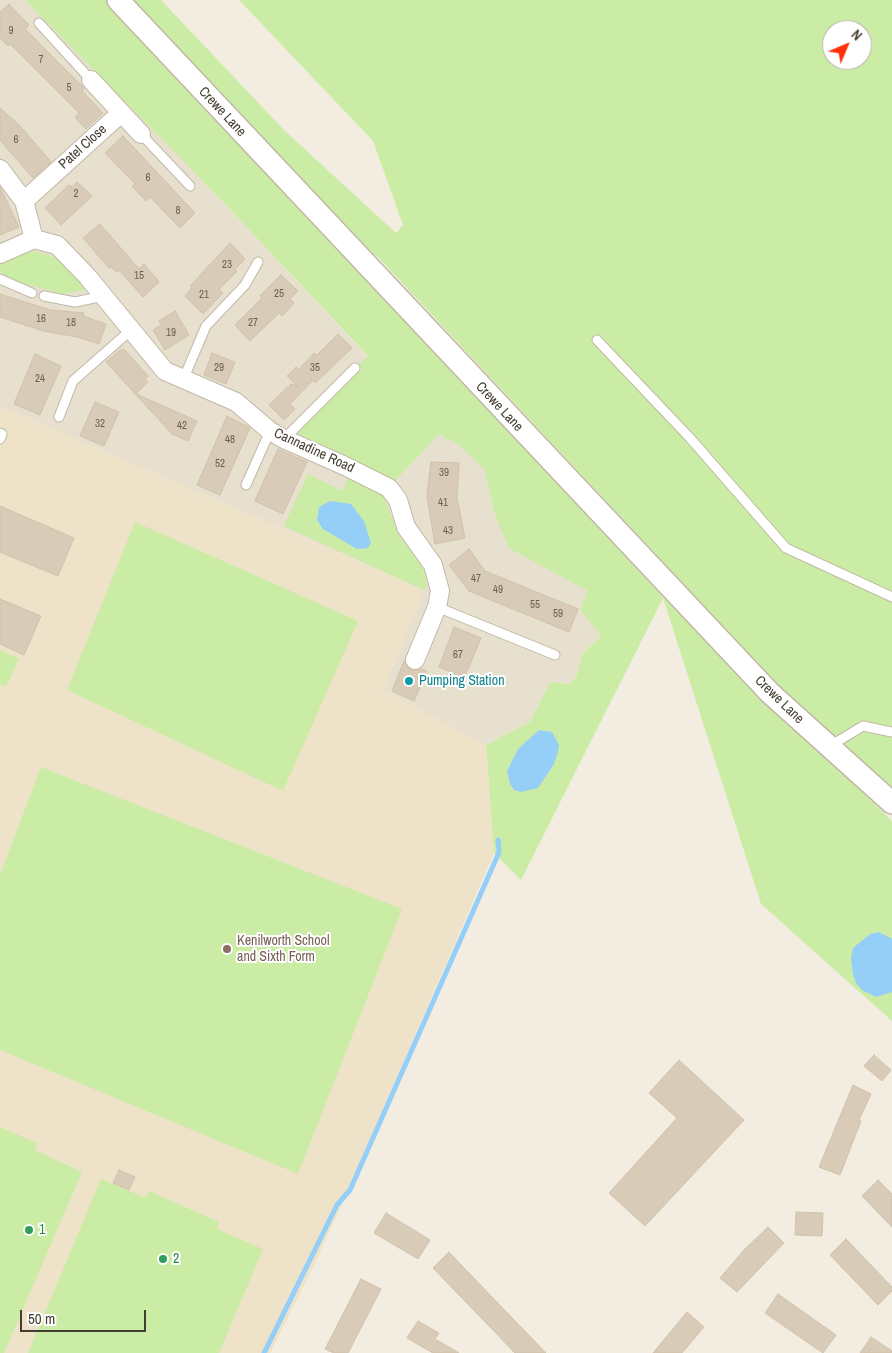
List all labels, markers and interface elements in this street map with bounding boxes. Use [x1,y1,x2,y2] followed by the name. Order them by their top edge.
[822,20,872,70] north arrow
[8,24,14,38] house number: 9
[848,26,866,44] text: N
[38,53,44,67] house number: 7
[66,81,72,95] house number: 5
[195,84,249,140] street label: Crewe Lane
[56,121,110,173] street label: Patel Close
[13,133,19,147] house number: 6
[145,171,151,185] house number: 6
[73,187,79,201] house number: 2
[175,204,181,218] house number: 8
[222,258,232,272] house number: 23
[134,269,144,283] house number: 15
[274,287,284,301] house number: 25
[199,288,209,302] house number: 21
[36,312,46,326] house number: 16
[66,316,76,330] house number: 18
[248,316,258,330] house number: 27
[166,326,176,340] house number: 19
[214,361,224,375] house number: 29
[310,361,320,375] house number: 35
[35,372,45,386] house number: 24
[472,379,526,435] street label: Crewe Lane
[95,417,105,431] house number: 32
[177,419,187,433] house number: 42
[271,425,357,477] street label: Cannadine Road
[225,433,235,447] house number: 48
[215,457,225,471] house number: 52
[439,466,449,480] house number: 39
[438,496,448,510] house number: 41
[443,524,453,538] house number: 43
[471,572,481,586] house number: 47
[493,583,503,597] house number: 49
[530,598,540,612] house number: 55
[553,607,563,621] house number: 59
[453,648,463,662] house number: 67
[751,672,807,728] street label: Crewe Lane
[419,673,505,689] place label: Pumping Station
[403,675,415,687] marker: Pumping Station
[237,933,330,966] place label: Kenilworth School and Sixth Form
[221,943,233,955] marker: Kenilworth School and Sixth Form
[39,1222,45,1238] place label: 1
[23,1224,35,1236] marker: 1
[173,1251,179,1267] place label: 2
[157,1253,169,1265] marker: 2
[22,1300,149,1332] scale bar
[28,1308,55,1329] text: 50 m

